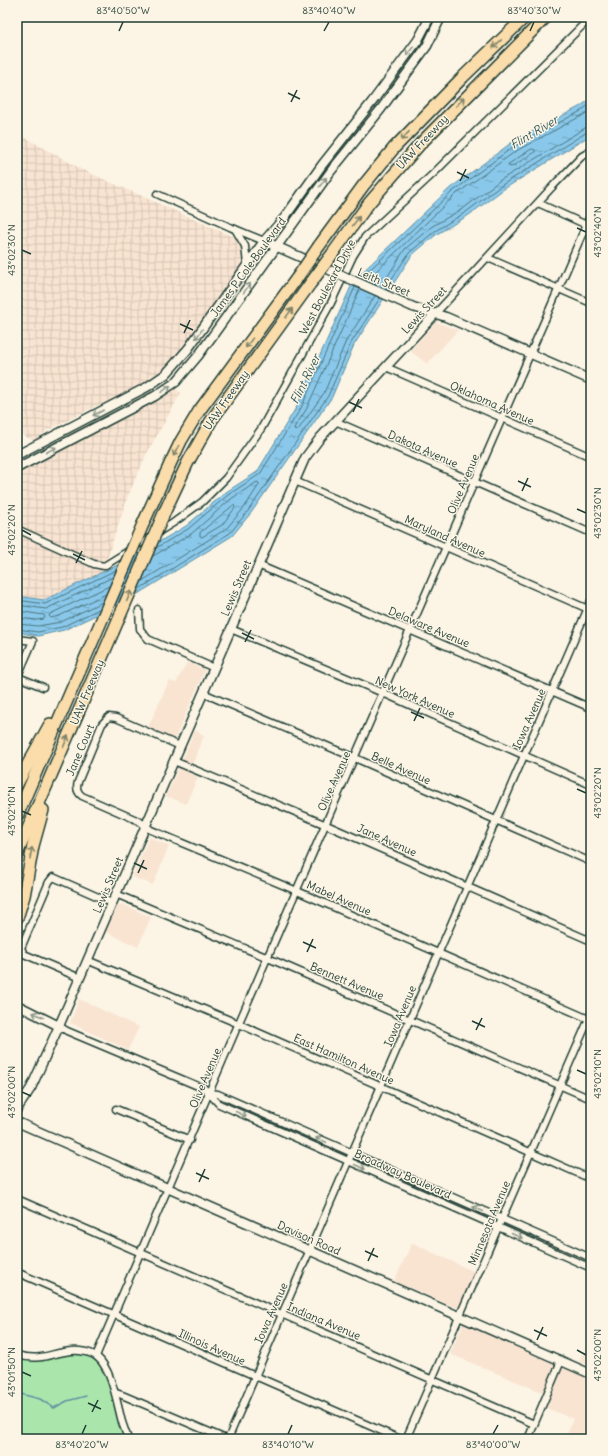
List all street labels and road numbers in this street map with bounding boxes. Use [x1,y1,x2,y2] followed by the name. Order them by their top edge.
[393,112,451,172] street label: UAW Freeway
[207,214,289,319] street label: James P Cole Boulevard
[296,237,358,337] street label: West Boulevard Drive
[355,265,413,300] street label: Leith Street
[399,283,450,337] street label: Lewis Street
[200,367,252,433] street label: UAW Freeway
[448,378,536,428] street label: Oklahoma Avenue
[386,427,460,471] street label: Dakota Avenue
[444,452,482,516] street label: Olive Avenue
[402,512,488,560] street label: Maryland Avenue
[218,558,254,618] street label: Lewis Street
[386,604,472,650] street label: Delaware Avenue
[67,657,107,727] street label: UAW Freeway
[373,673,457,721] street label: New York Avenue
[509,686,549,752] street label: Iowa Avenue
[63,722,97,778] street label: Jane Court
[315,749,353,813] street label: Olive Avenue
[369,749,433,787] street label: Belle Avenue
[355,821,419,859] street label: Jane Avenue
[90,855,126,915] street label: Lewis Street
[305,878,373,918] street label: Mabel Avenue
[308,959,386,1003] street label: Bennett Avenue
[381,983,419,1049] street label: Iowa Avenue
[292,1031,396,1087] street label: East Hamilton Avenue
[186,1046,224,1110] street label: Olive Avenue
[352,1146,454,1202] street label: Broadway Boulevard
[465,1179,513,1267] street label: Minnesota Avenue
[275,1218,343,1258] street label: Davison Road
[251,1280,291,1346] street label: Iowa Avenue
[285,1299,363,1343] street label: Indiana Avenue
[176,1326,248,1368] street label: Illinois Avenue

